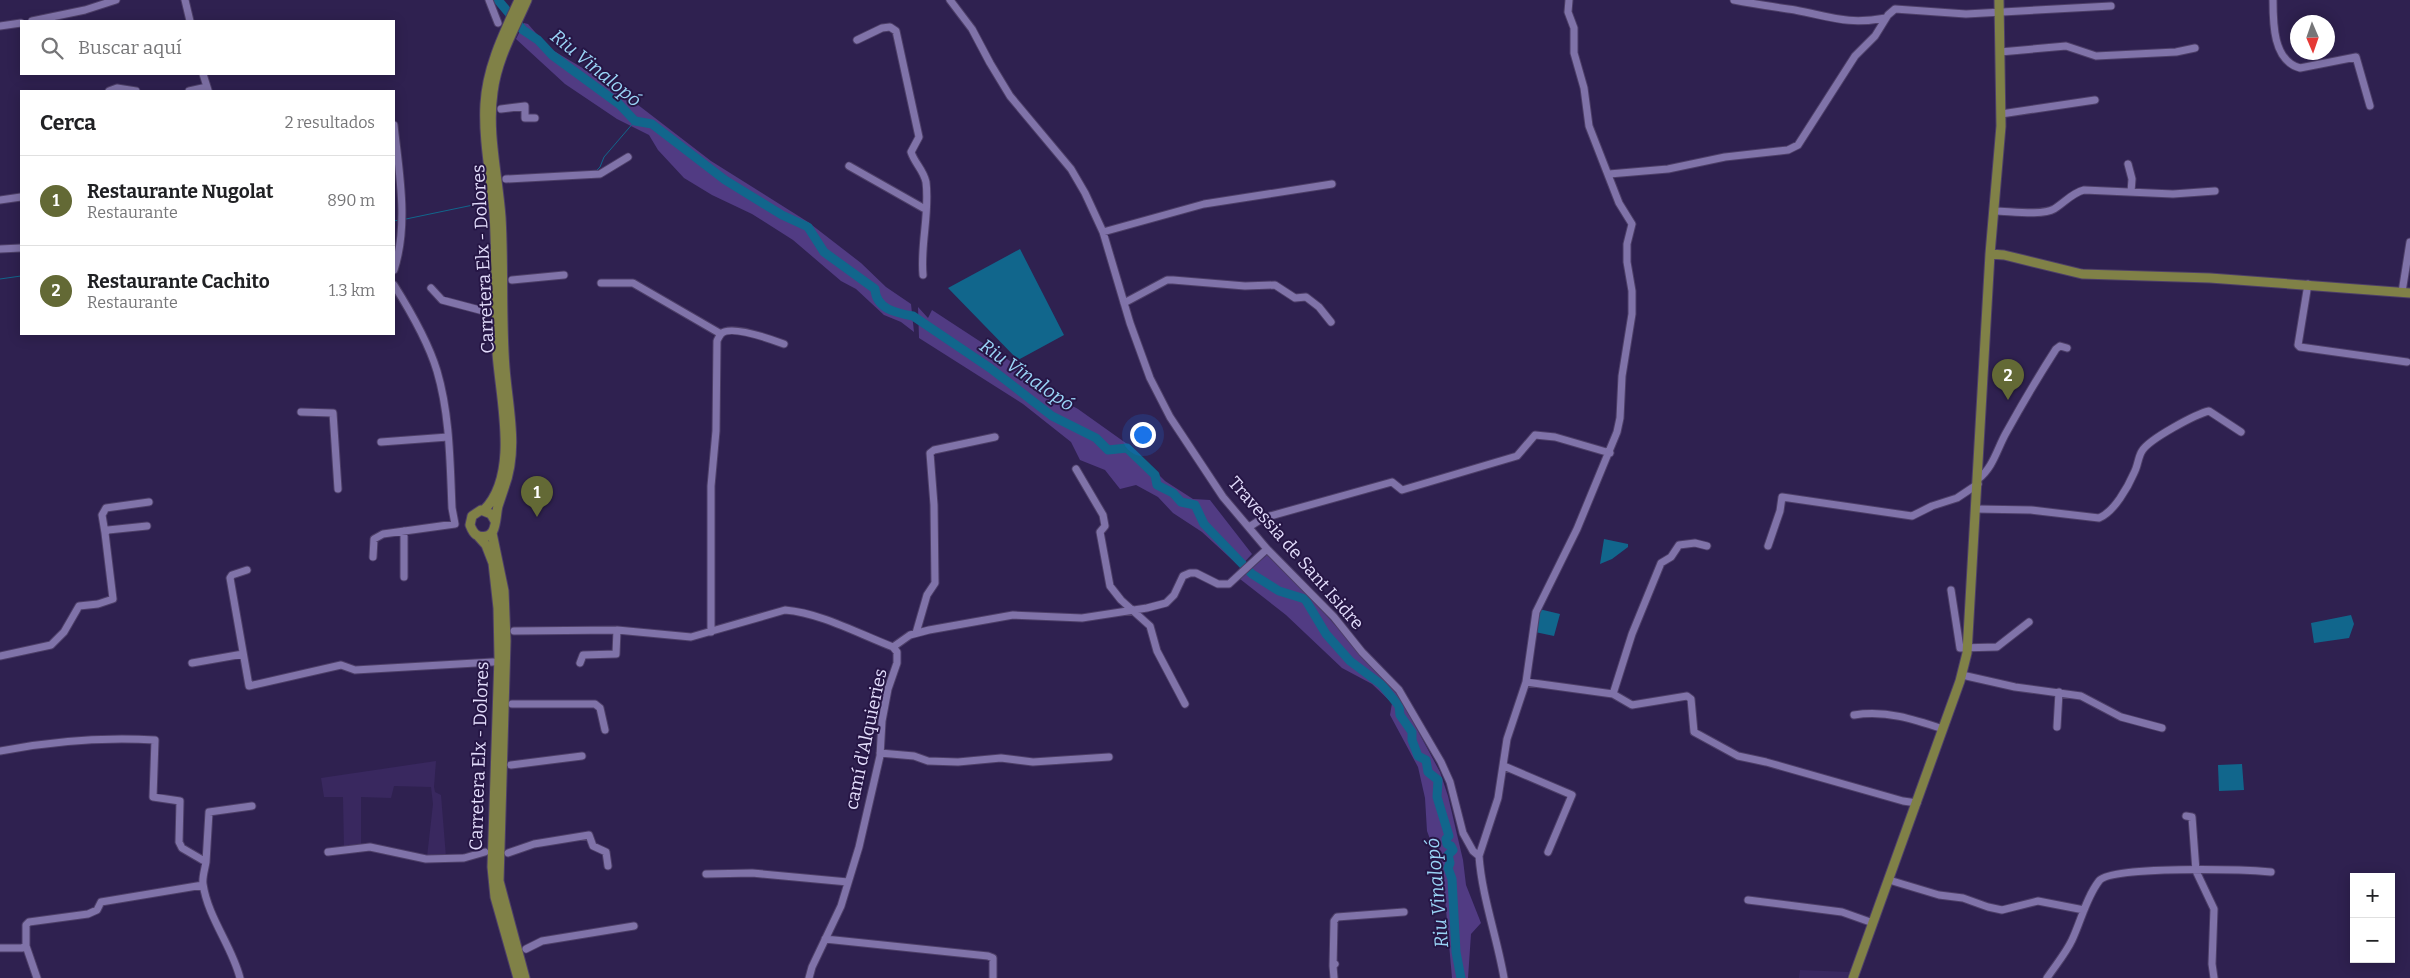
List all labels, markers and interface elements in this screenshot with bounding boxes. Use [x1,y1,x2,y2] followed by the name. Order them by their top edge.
[2290,15,2335,60] north arrow
[20,20,395,75] search box
[546,24,646,112] water label: Riu Vinalopó
[38,34,66,62] icon: search
[78,36,182,59] text: Buscar aquí
[40,110,96,136] text: Cerca
[285,113,375,132] text: 2 resultados
[467,164,499,354] street label: Carretera Elx - Dolores
[87,180,274,203] text: Restaurante Nugolat
[53,191,59,210] text: 1
[327,191,375,210] text: 890 m
[87,203,178,222] text: Restaurante
[87,270,270,293] text: Restaurante Cachito
[51,281,61,300] text: 2
[329,281,375,300] text: 1.3 km
[87,293,178,312] text: Restaurante
[975,334,1079,416] water label: Riu Vinalopó
[1992,359,2024,400] pin: 2
[1130,422,1156,448] your location
[1224,472,1368,634] street label: Travessia de Sant Isidre
[521,476,553,517] pin: 1
[465,661,493,851] street label: Carretera Elx - Dolores
[840,666,892,812] street label: camí d'Alquieries
[1421,837,1453,949] water label: Riu Vinalopó
[2350,873,2395,963] map controls
[2350,873,2395,918] button: +
[2350,918,2395,963] button: −

